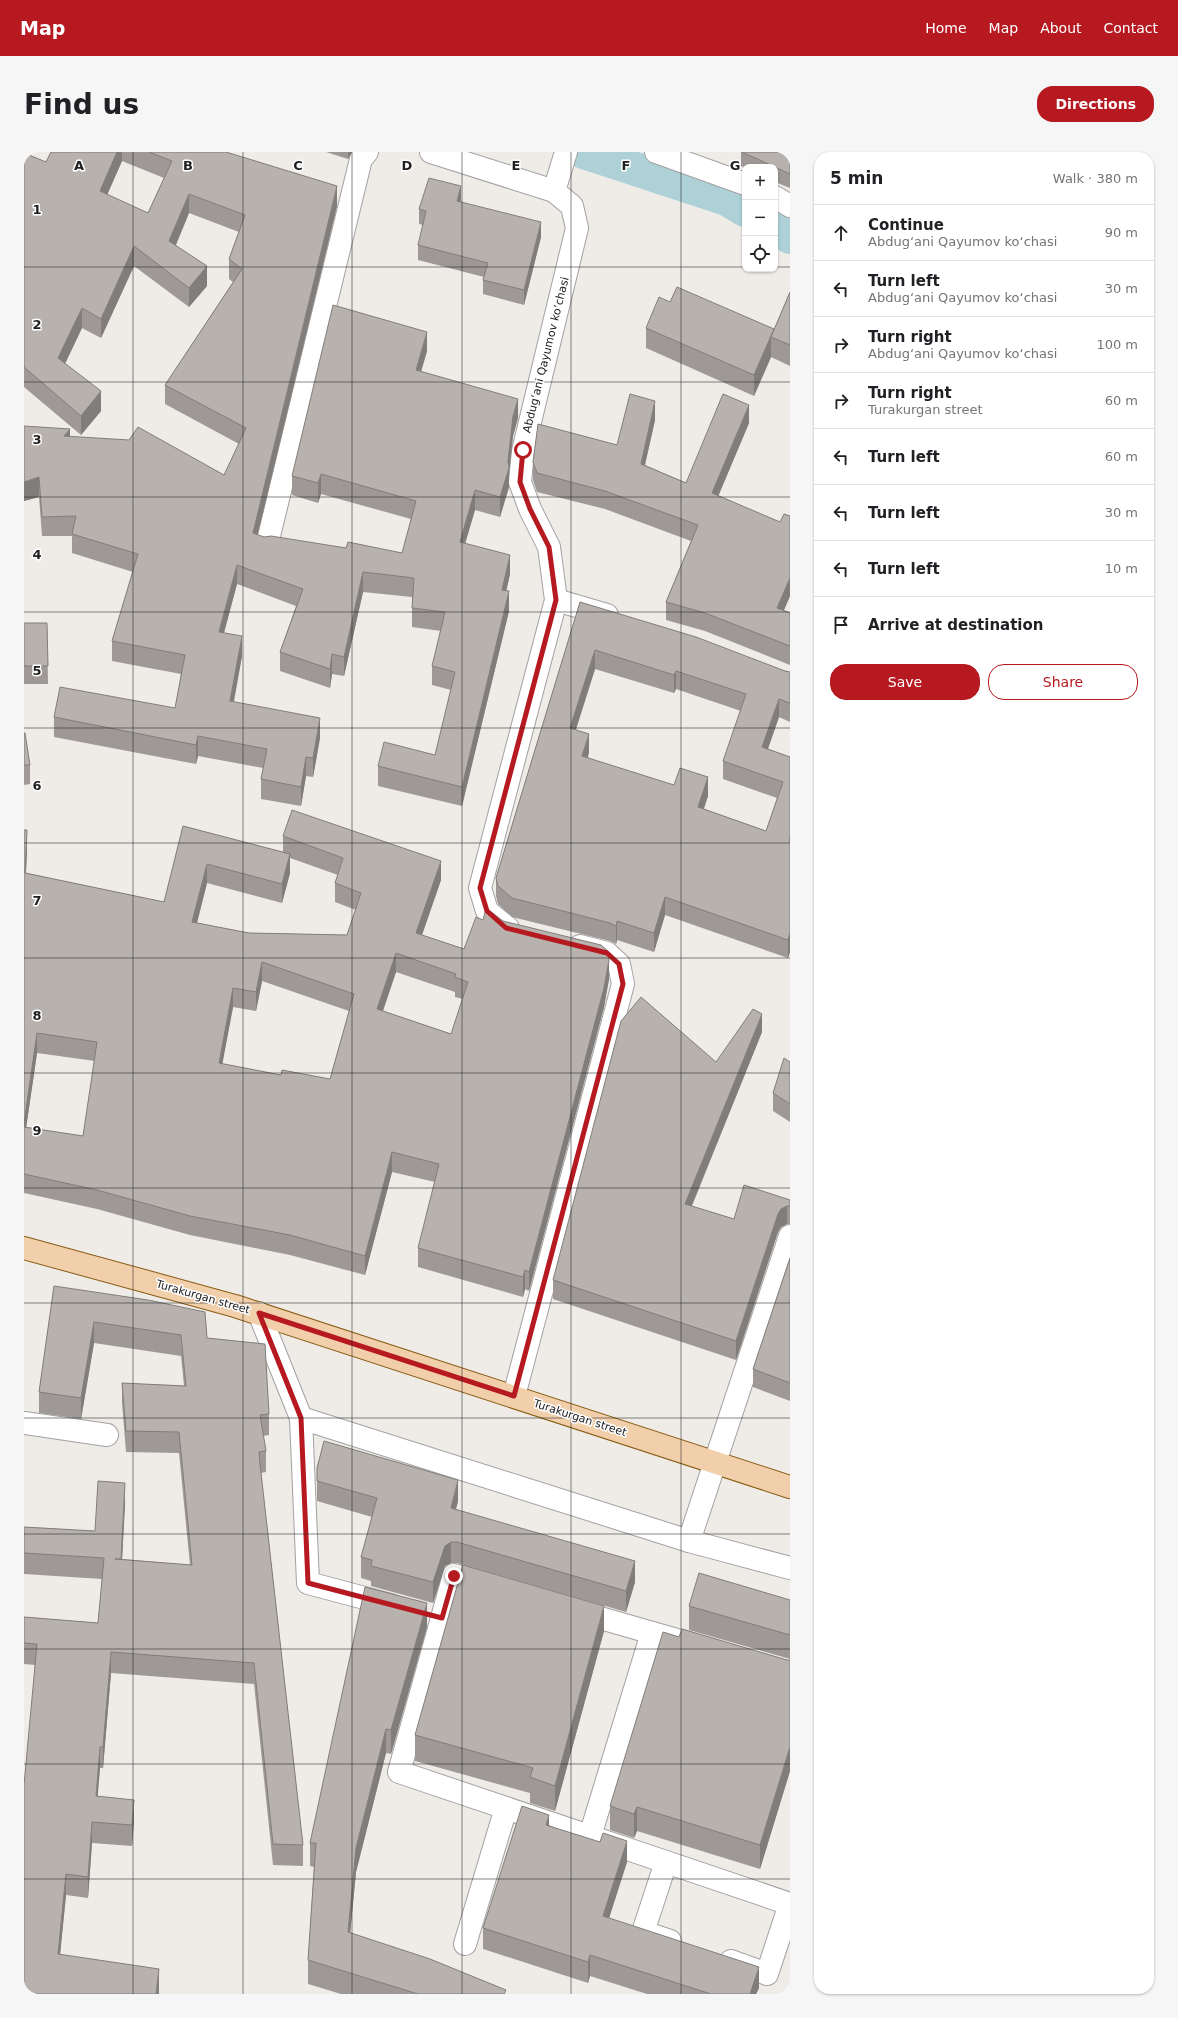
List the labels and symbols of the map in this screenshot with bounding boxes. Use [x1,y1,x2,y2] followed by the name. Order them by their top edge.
[74,158,84,173] text: A
[183,158,193,173] text: B
[293,158,303,173] text: C
[402,158,413,173] text: D
[512,158,520,173] text: E
[622,158,630,173] text: F
[730,158,740,173] text: G
[32,202,42,217] text: 1
[520,276,572,434] street label: Abdug‘ani Qayumov ko‘chasi
[32,317,42,332] text: 2
[32,432,42,447] text: 3
[514,441,532,459] route start
[32,547,42,562] text: 4
[32,663,42,678] text: 5
[32,778,42,793] text: 6
[32,893,42,908] text: 7
[32,1008,42,1023] text: 8
[32,1123,42,1138] text: 9
[154,1277,252,1317] street label: Turakurgan street
[531,1397,629,1439] street label: Turakurgan street
[445,1567,463,1585] route end

